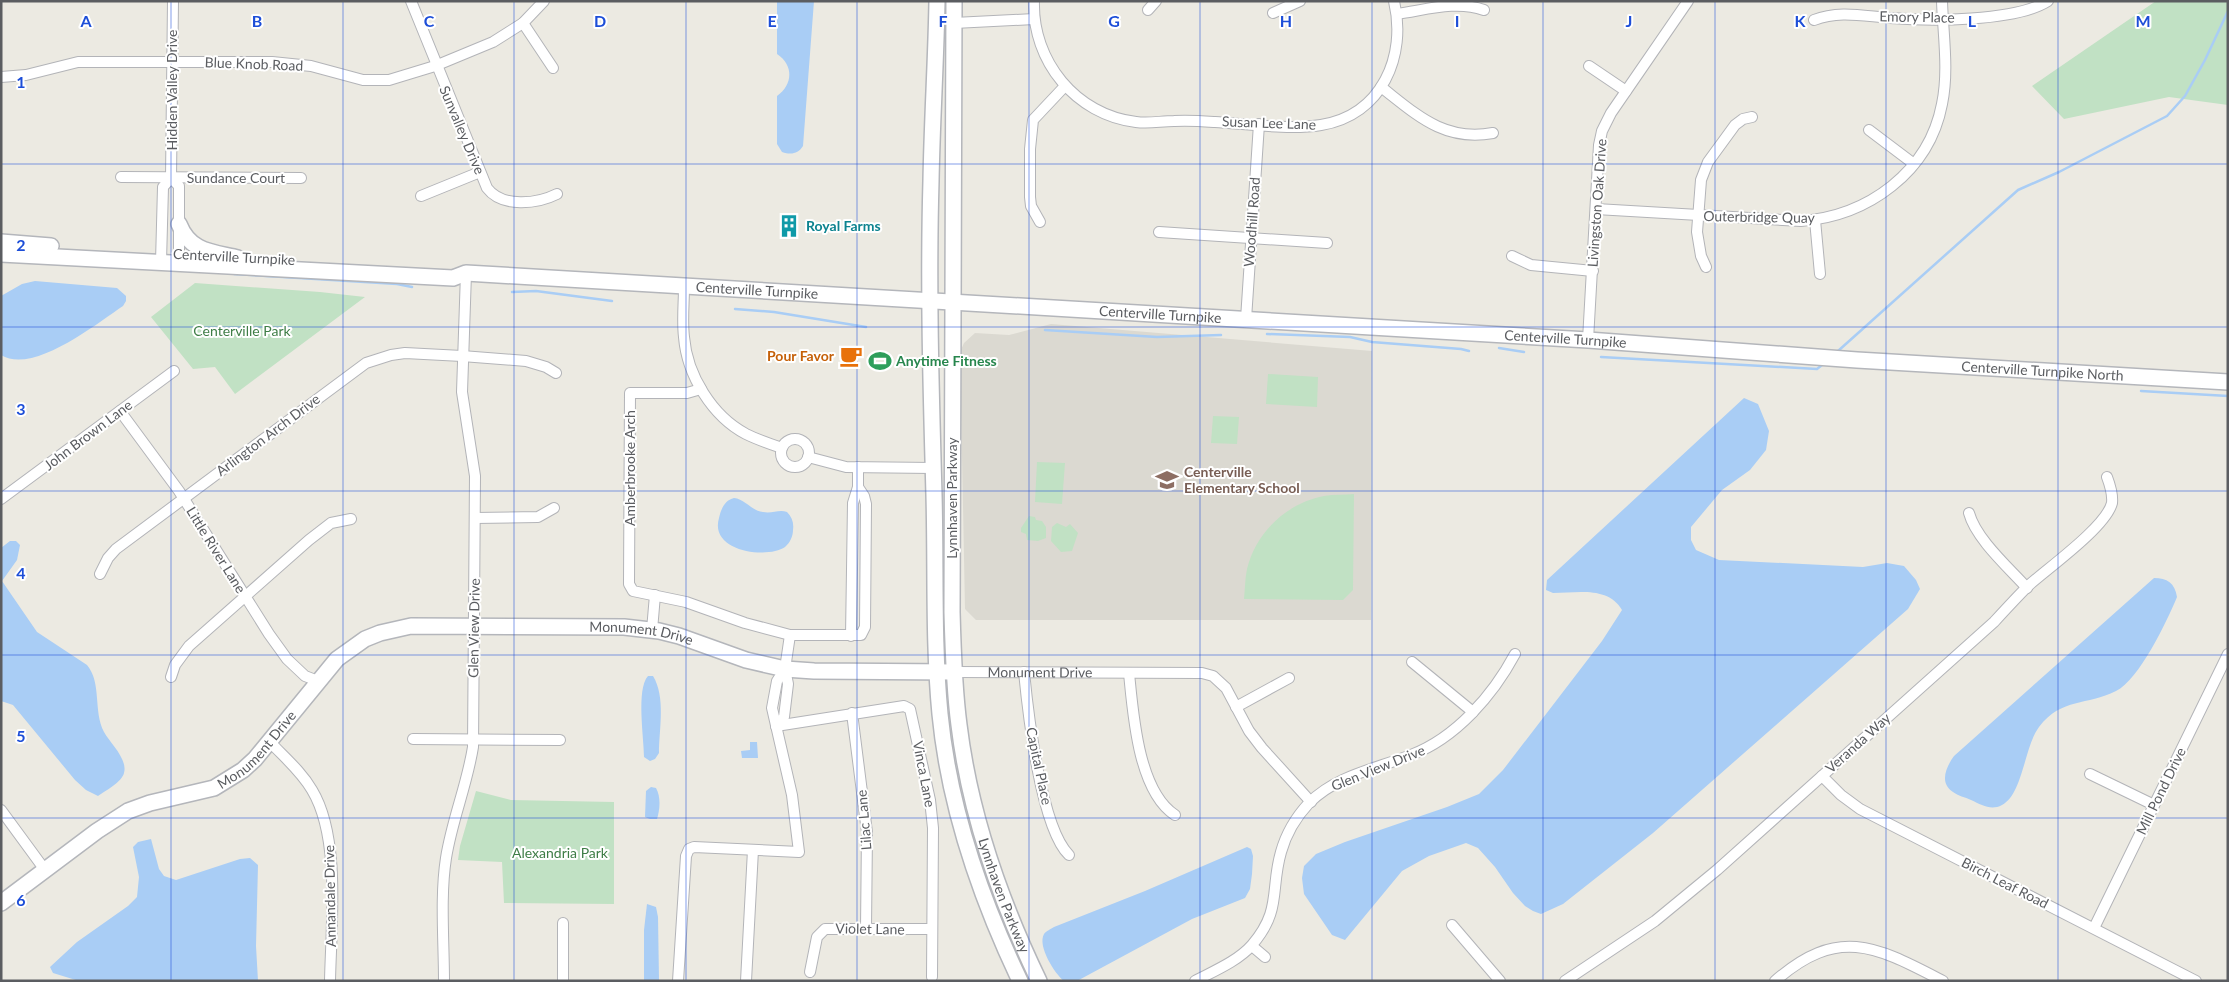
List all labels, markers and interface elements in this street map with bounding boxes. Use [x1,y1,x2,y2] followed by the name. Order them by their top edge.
[1879,7,1955,26] street label: Emory Place
[79,11,92,30] text: A
[252,11,262,30] text: B
[424,11,435,30] text: C
[594,11,606,30] text: D
[767,11,777,30] text: E
[938,11,948,30] text: F
[1108,11,1120,30] text: G
[1280,11,1292,30] text: H
[1455,11,1459,30] text: I
[1626,11,1632,30] text: J
[1795,11,1807,30] text: K
[1968,11,1977,30] text: L
[2135,11,2151,30] text: M
[163,30,180,150] street label: Hidden Valley Drive
[205,53,304,74] street label: Blue Knob Road
[16,72,26,91] text: 1
[436,83,489,177] street label: Sunvalley Drive
[1222,112,1316,133] street label: Susan Lee Lane
[1584,138,1609,268] street label: Livingston Oak Drive
[187,169,285,186] street label: Sundance Court
[1240,177,1263,267] street label: Woodhill Road
[1703,207,1816,226] street label: Outerbridge Quay
[776,213,802,239] building icon: Royal Farms
[806,217,881,234] place label: Royal Farms
[16,235,26,254] text: 2
[172,245,296,268] street label: Centerville Turnpike
[695,278,819,302] street label: Centerville Turnpike
[1099,302,1222,326] street label: Centerville Turnpike
[193,322,292,339] park label: Centerville Park
[1504,326,1627,351] street label: Centerville Turnpike
[838,343,864,369] cafe icon: Pour Favor
[767,347,835,364] place label: Pour Favor
[867,348,893,374] sports icon: Anytime Fitness
[895,352,997,369] place label: Anytime Fitness
[1961,357,2124,384] street label: Centerville Turnpike North
[212,390,323,479] street label: Arlington Arch Drive
[40,396,135,473] street label: John Brown Lane
[16,399,26,418] text: 3
[621,410,638,526] street label: Amberbrooke Arch
[943,437,960,559] street label: Lynnhaven Parkway
[1184,463,1300,496] place label: Centerville Elementary School
[1154,467,1180,493] school or university icon: Centerville Elementary School
[183,503,250,596] street label: Little River Lane
[16,563,26,582] text: 4
[464,578,483,678] street label: Glen View Drive
[589,618,696,648] street label: Monument Drive
[987,663,1093,681] street label: Monument Drive
[214,707,299,792] street label: Monument Drive
[1822,709,1894,776] street label: Veranda Way
[16,726,26,745] text: 5
[1023,726,1056,806] street label: Capital Place
[910,739,939,809] street label: Vinca Lane
[1328,741,1427,794] street label: Glen View Drive
[2132,744,2189,837] street label: Mill Pond Drive
[852,789,875,851] street label: Lilac Lane
[975,836,1034,956] street label: Lynnhaven Parkway
[512,844,609,861] park label: Alexandria Park
[320,845,339,947] street label: Annandale Drive
[1959,853,2052,912] street label: Birch Leaf Road
[16,890,26,909] text: 6
[835,919,905,938] street label: Violet Lane

